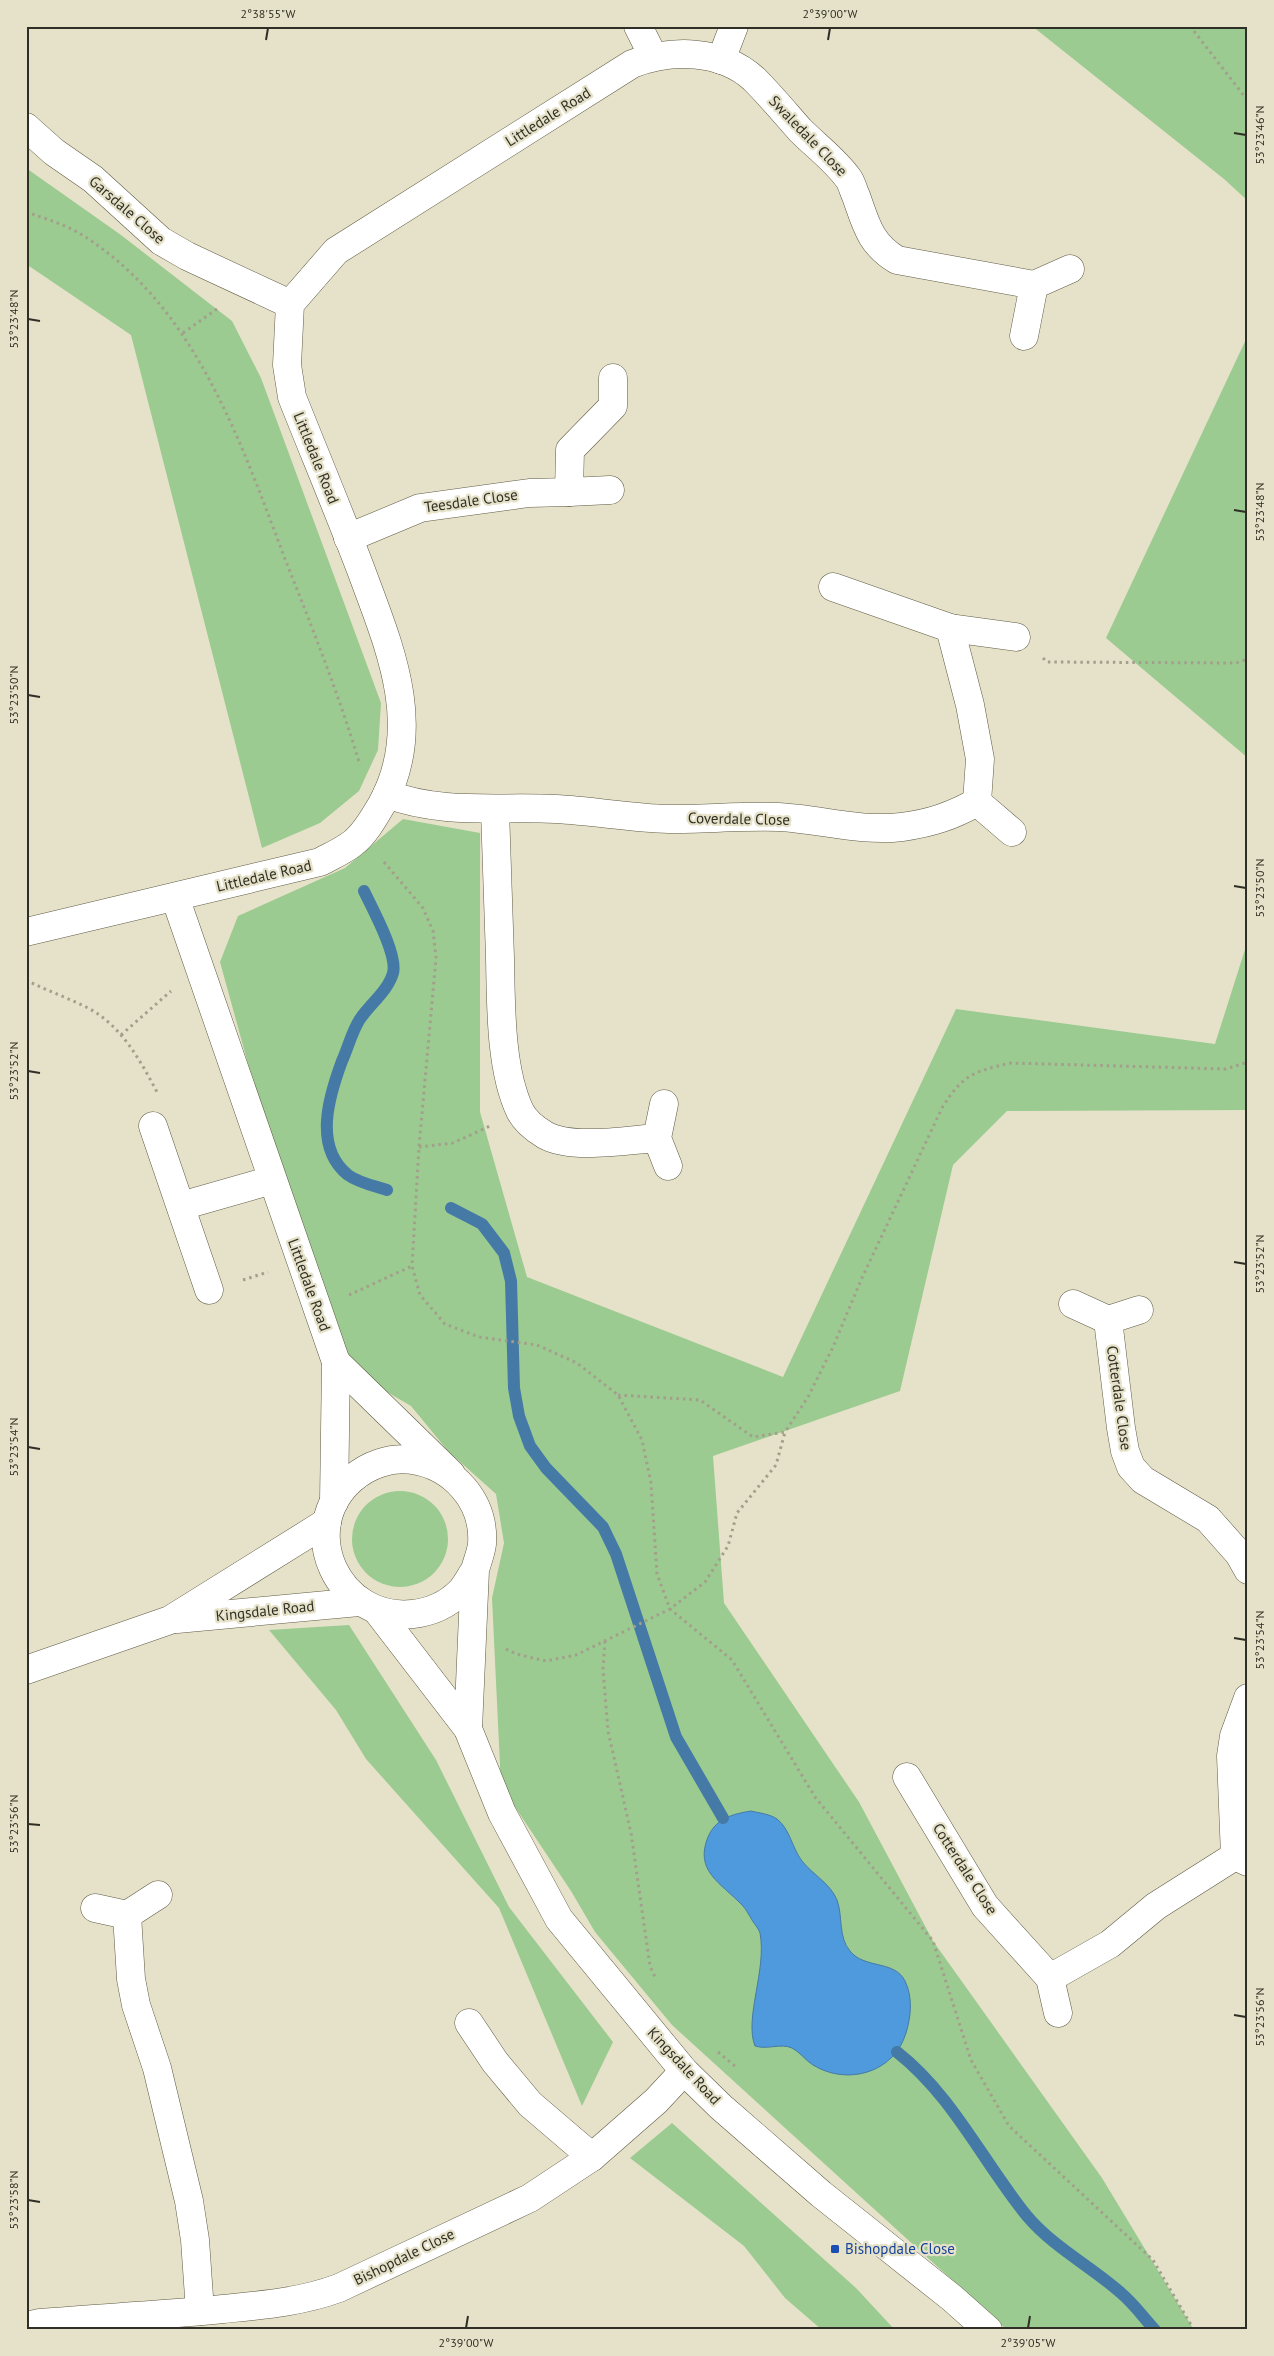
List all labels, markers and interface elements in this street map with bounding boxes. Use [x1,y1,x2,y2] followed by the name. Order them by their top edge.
[241,6,295,21] text: 2°38'55"W
[803,6,857,21] text: 2°39'00"W
[501,83,594,150] street label: Littledale Road
[765,91,852,180] street label: Swaledale Close
[1252,105,1267,165] text: 53°23'46"N
[85,171,169,248] street label: Garsdale Close
[6,289,21,349] text: 53°23'48"N
[289,409,343,506] street label: Littledale Road
[1252,482,1267,542] text: 53°23'48"N
[423,485,519,516] street label: Teesdale Close
[6,665,21,725] text: 53°23'50"N
[688,808,790,829] street label: Coverdale Close
[214,855,313,896] street label: Littledale Road
[1252,858,1267,918] text: 53°23'50"N
[6,1041,21,1101] text: 53°23'52"N
[1252,1234,1267,1294] text: 53°23'52"N
[284,1236,335,1334] street label: Littledale Road
[1103,1344,1136,1451] street label: Cotterdale Close
[6,1417,21,1477] text: 53°23'54"N
[215,1596,315,1625] street label: Kingsdale Road
[1252,1610,1267,1670] text: 53°23'54"N
[6,1794,21,1854] text: 53°23'56"N
[929,1819,1002,1918] street label: Cotterdale Close
[1252,1987,1267,2047] text: 53°23'56"N
[644,2023,725,2108] street label: Kingsdale Road
[6,2170,21,2230] text: 53°23'58"N
[350,2224,457,2289] street label: Bishopdale Close
[845,2239,955,2258] place label: Bishopdale Close
[829,2243,841,2255] marker: Bishopdale Close
[439,2335,493,2350] text: 2°39'00"W
[1001,2335,1055,2350] text: 2°39'05"W

